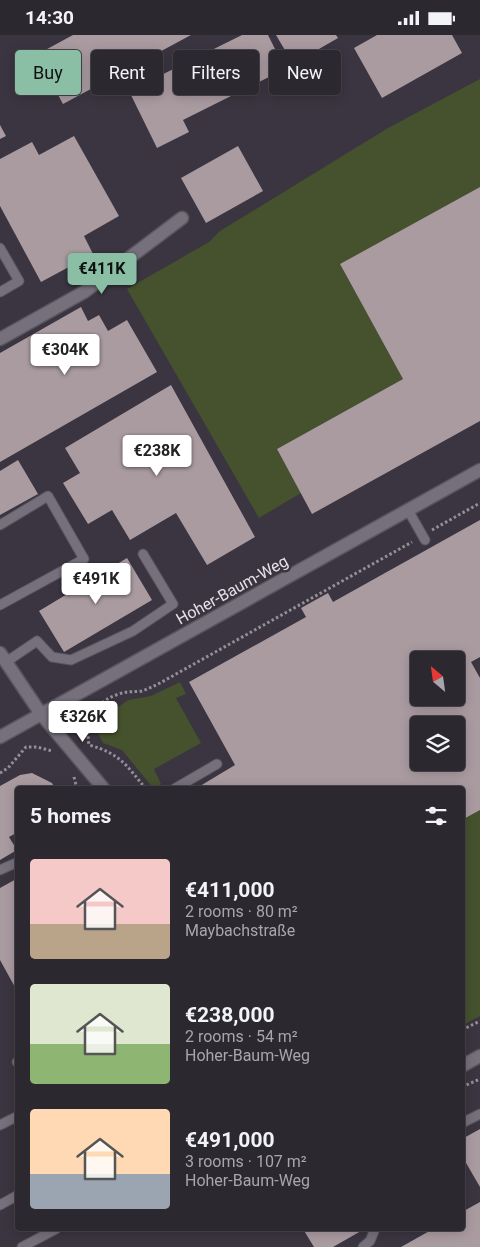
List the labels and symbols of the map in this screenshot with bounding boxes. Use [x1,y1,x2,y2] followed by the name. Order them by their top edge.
[67,253,137,295] pin: €411K
[30,333,100,376] pin: €304K
[122,435,192,477] pin: €238K
[173,551,291,629] street label: Hoher-Baum-Weg
[61,563,131,605] pin: €491K
[410,651,465,706] north arrow
[48,701,118,743] pin: €326K

